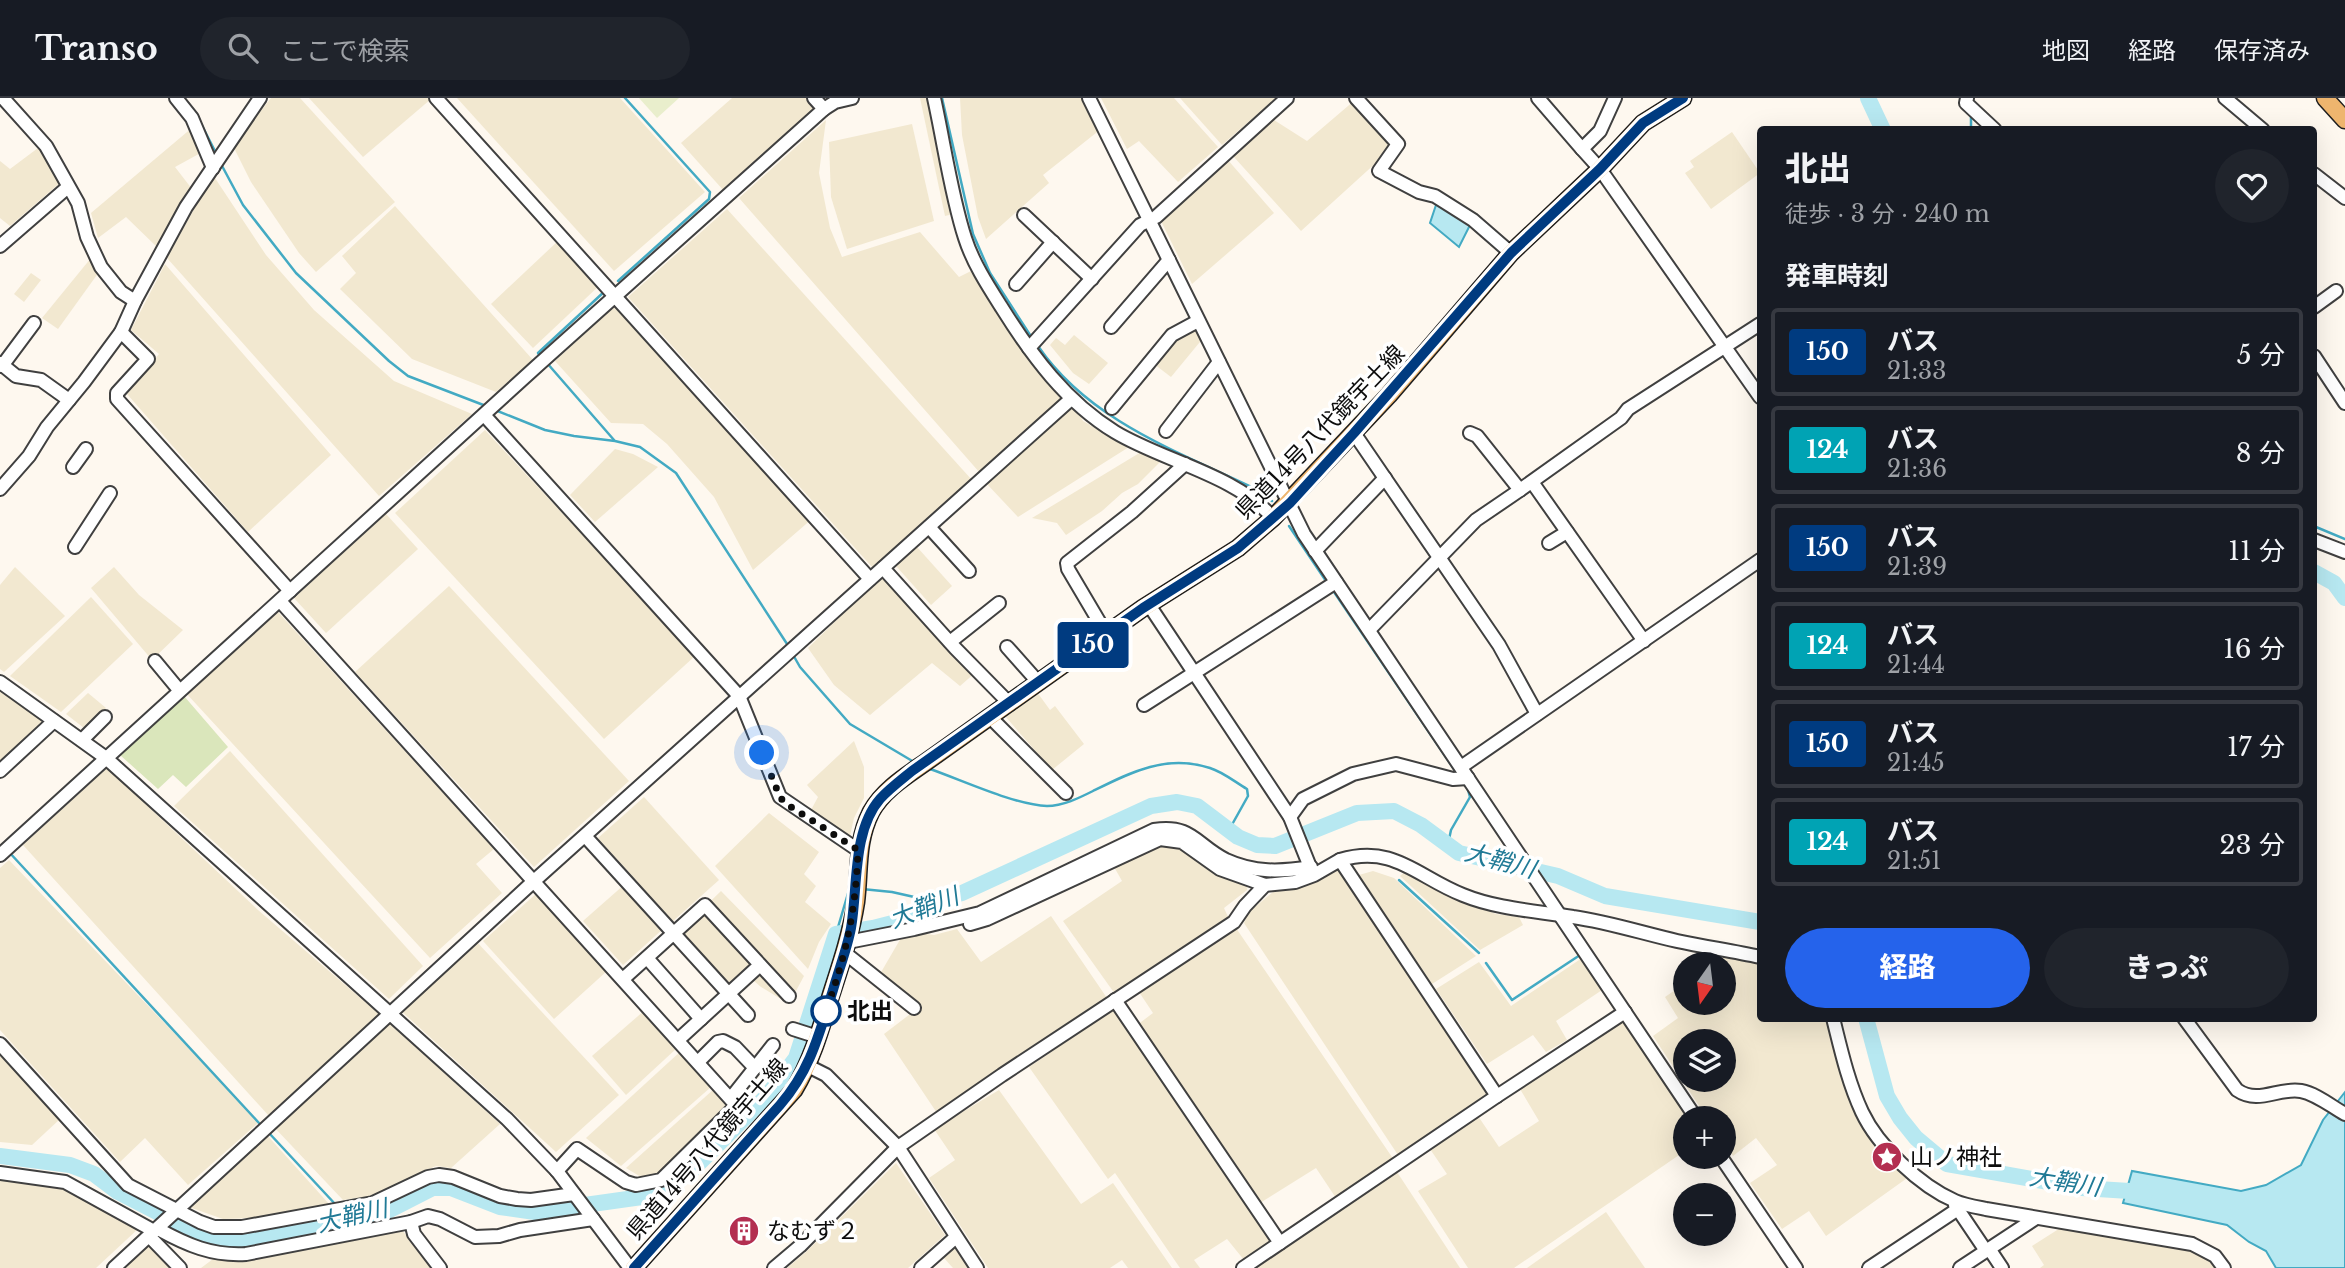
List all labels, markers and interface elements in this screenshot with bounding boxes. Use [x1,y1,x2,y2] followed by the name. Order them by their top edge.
[200,17,690,80] search box
[35,28,158,69] text: Transo
[224,29,262,67] icon: search
[280,35,410,67] text: ここで検索
[2042,36,2090,65] text: 地図
[2128,36,2176,65] text: 経路
[2214,36,2310,65] text: 保存済み
[1785,148,1851,189] text: 北出
[2215,149,2289,223] button: heart
[1785,200,1990,228] text: 徒歩 · 3 分 · 240 m
[1785,260,1889,292] text: 発車時刻
[1887,325,1939,357] text: バス
[1806,337,1849,366] text: 150
[1230,339,1410,525] street label: 県道14号八代鏡宇土線
[2237,339,2285,371] text: 5 分
[1887,357,1946,385] text: 21:33
[1887,423,1939,455] text: バス
[1806,435,1849,464] text: 124
[2236,437,2285,469] text: 8 分
[1887,455,1947,483] text: 21:36
[1887,521,1939,553] text: バス
[1806,533,1849,562] text: 150
[2228,535,2285,567] text: 11 分
[1887,553,1947,581] text: 21:39
[1887,619,1939,651] text: バス
[1053,622,1133,668] line badge: 150
[1072,630,1114,659] text: 150
[1806,631,1849,660] text: 124
[2223,633,2285,665] text: 16 分
[1887,651,1945,679] text: 21:44
[1887,717,1939,749] text: バス
[1806,729,1849,758] text: 150
[2227,731,2285,763] text: 17 分
[744,735,779,770] your location
[1887,749,1945,777] text: 21:45
[1887,815,1939,847] text: バス
[1806,827,1849,856] text: 124
[2220,829,2285,861] text: 23 分
[1462,837,1542,885] water label: 大鞘川
[1887,847,1941,875] text: 21:51
[885,880,965,934] water label: 大鞘川
[1785,928,2030,1008] button: 経路
[2044,928,2289,1008] button: きっぷ
[1673,952,1736,1015] north arrow
[1673,952,1736,1246] map controls
[811,996,841,1026] marker: 北出
[847,997,893,1025] place label: 北出
[1673,1029,1736,1092] button: layers
[621,1053,793,1245] street label: 県道14号八代鏡宇土線
[1673,1106,1736,1169] button: +
[1870,1140,1904,1174] place icon: 山ノ神社
[1910,1143,2002,1171] place label: 山ノ神社
[2027,1162,2106,1202] water label: 大鞘川
[1673,1183,1736,1246] button: −
[314,1193,393,1238] water label: 大鞘川
[727,1214,761,1248] building icon: なむず２
[767,1217,859,1245] place label: なむず２

